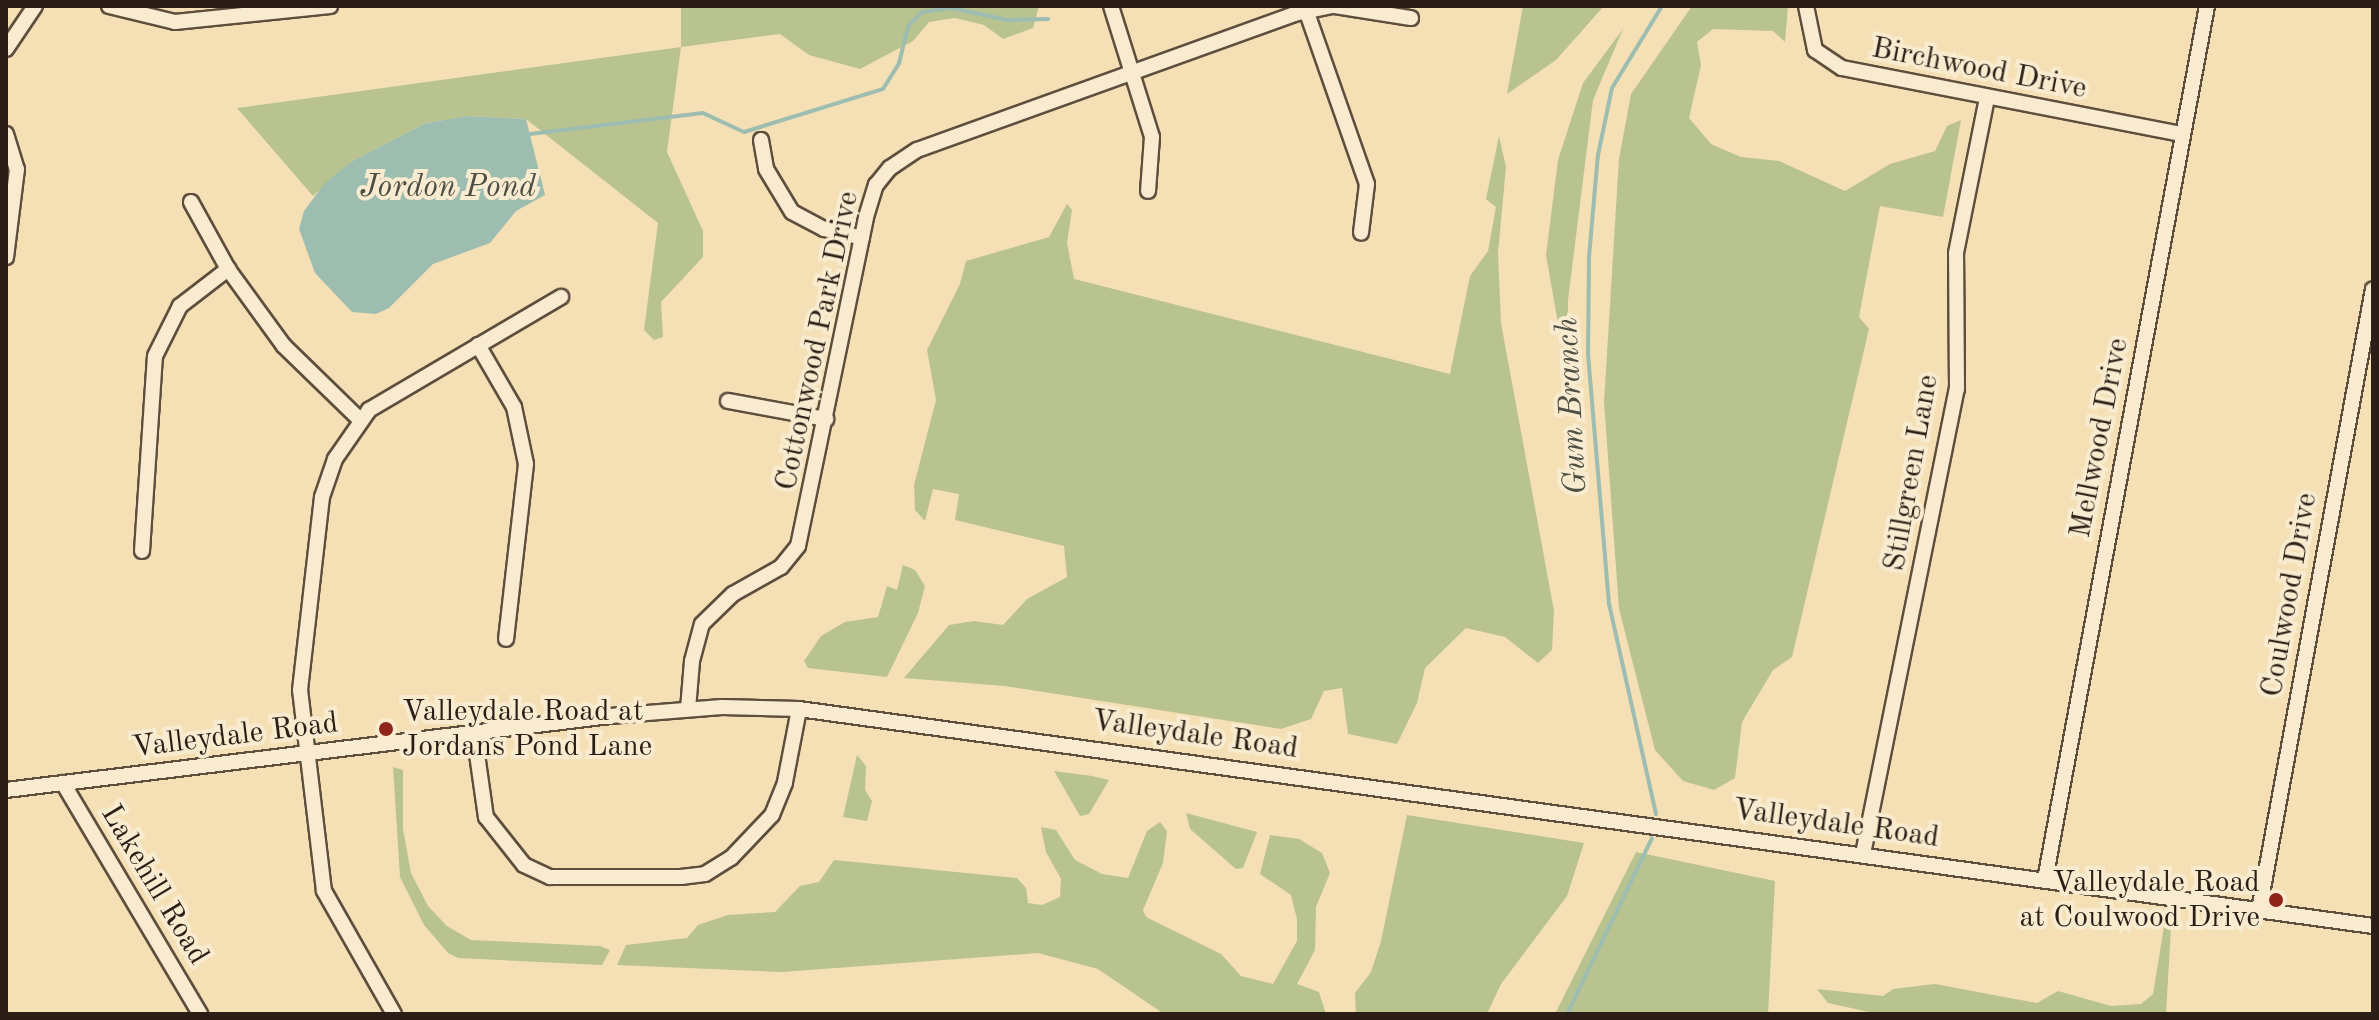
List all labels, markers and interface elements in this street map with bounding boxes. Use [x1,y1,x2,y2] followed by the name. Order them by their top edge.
[1868,31,2090,107] street label: Birchwood Drive
[360,169,536,207] water label: Jordon Pond
[769,188,867,494] street label: Cottonwood Park Drive
[1549,316,1597,496] water label: Gum Branch
[2063,335,2137,541] street label: Mellwood Drive
[1877,372,1947,574] street label: Stillgreen Lane
[2254,490,2326,700] street label: Coulwood Drive
[402,694,652,764] place label: Valleydale Road at Jordans Pond Lane
[1090,703,1300,767] street label: Valleydale Road
[130,705,340,767] street label: Valleydale Road
[377,720,395,738] marker: Valleydale Road at Jordans Pond Lane
[1731,792,1941,856] street label: Valleydale Road
[92,799,216,971] street label: Lakehill Road
[2019,865,2260,936] place label: Valleydale Road at Coulwood Drive
[2267,891,2285,909] marker: Valleydale Road at Coulwood Drive

